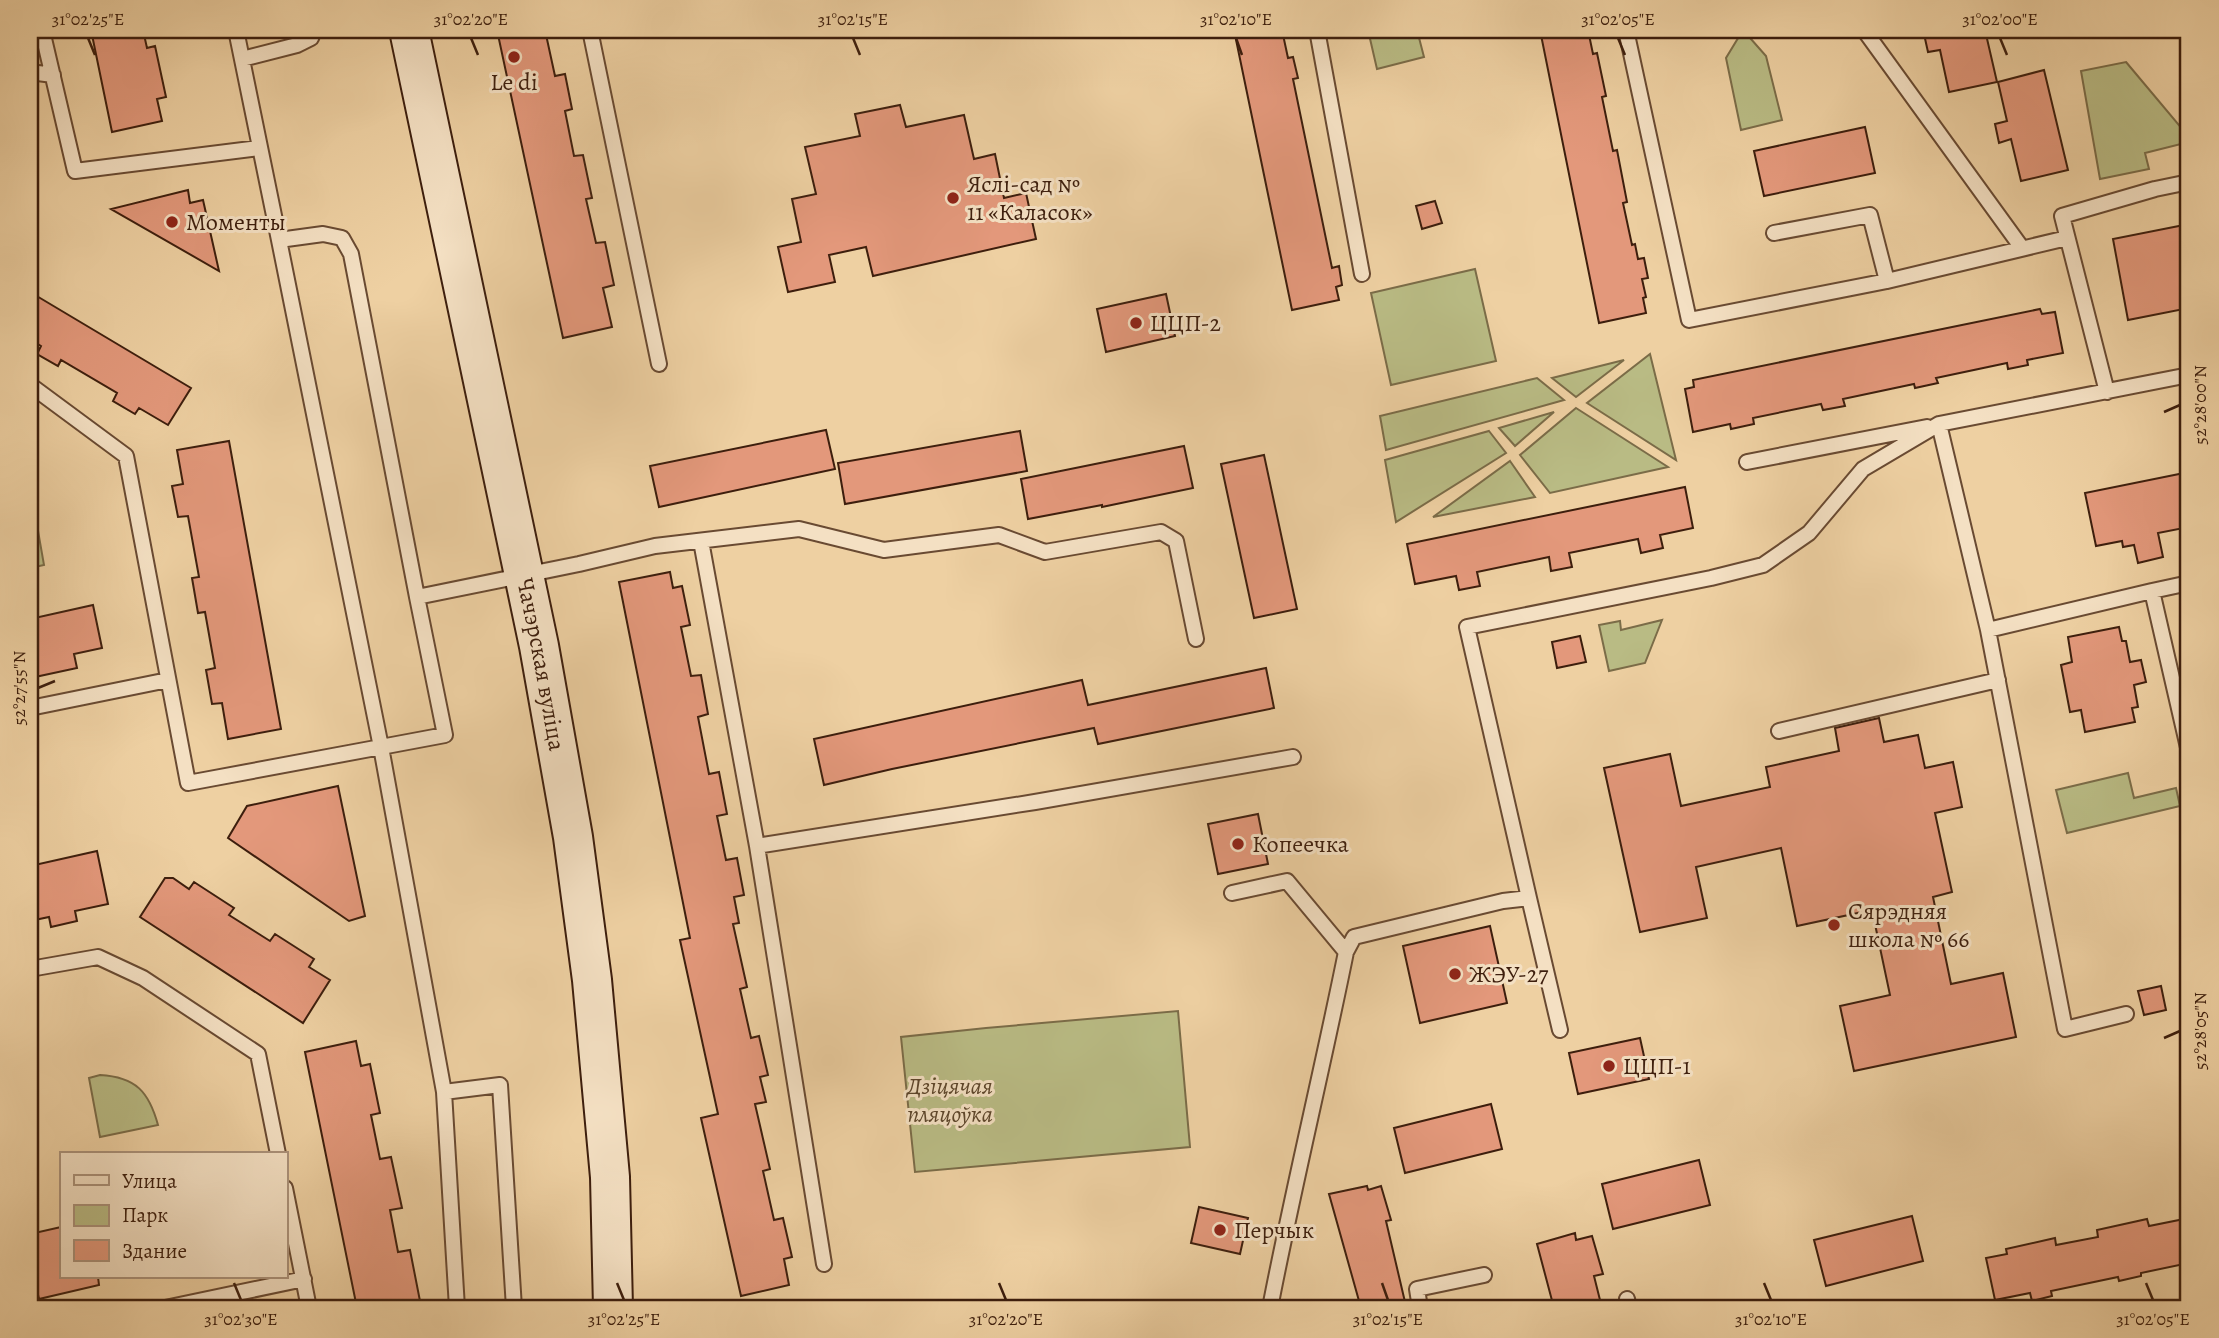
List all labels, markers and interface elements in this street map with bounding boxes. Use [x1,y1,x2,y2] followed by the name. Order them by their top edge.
[52,7,124,31] text: 31°02'25"E
[434,7,508,31] text: 31°02'20"E
[818,7,888,31] text: 31°02'15"E
[1200,7,1272,31] text: 31°02'10"E
[1581,7,1655,31] text: 31°02'05"E
[1962,7,2038,31] text: 31°02'00"E
[506,49,522,65] marker: Le di
[490,66,538,98] place label: Le di
[967,168,1092,228] place label: Яслі-сад № 11 «Каласок»
[945,190,961,206] marker: Яслі-сад № 11 «Каласок»
[186,206,286,238] place label: Моменты
[164,214,180,230] marker: Моменты
[1150,307,1221,339] place label: ЦЦП-2
[1128,315,1144,331] marker: ЦЦП-2
[2188,365,2212,445] text: 52°28'00"N
[509,575,573,753] street label: Чачэрская вуліца
[7,651,31,725] text: 52°27'55"N
[1252,828,1349,860] place label: Копеечка
[1230,836,1246,852] marker: Копеечка
[1848,895,1969,955] place label: Сярэдняя школа № 66
[1826,917,1842,933] marker: Сярэдняя школа № 66
[1469,958,1549,990] place label: ЖЭУ-27
[1447,966,1463,982] marker: ЖЭУ-27
[2188,992,2212,1070] text: 52°28'05"N
[1623,1050,1691,1082] place label: ЦЦП-1
[1601,1058,1617,1074] marker: ЦЦП-1
[905,1070,993,1130] park label: Дзіцячая пляцоўка
[60,1152,287,1278] legend
[122,1167,177,1195] text: Улица
[122,1201,168,1229] text: Парк
[1234,1214,1314,1246] place label: Перчык
[1212,1222,1228,1238] marker: Перчык
[122,1237,187,1265] text: Здание
[204,1307,278,1331] text: 31°02'30"E
[588,1307,660,1331] text: 31°02'25"E
[969,1307,1043,1331] text: 31°02'20"E
[1353,1307,1423,1331] text: 31°02'15"E
[1735,1307,1807,1331] text: 31°02'10"E
[2116,1307,2190,1331] text: 31°02'05"E

